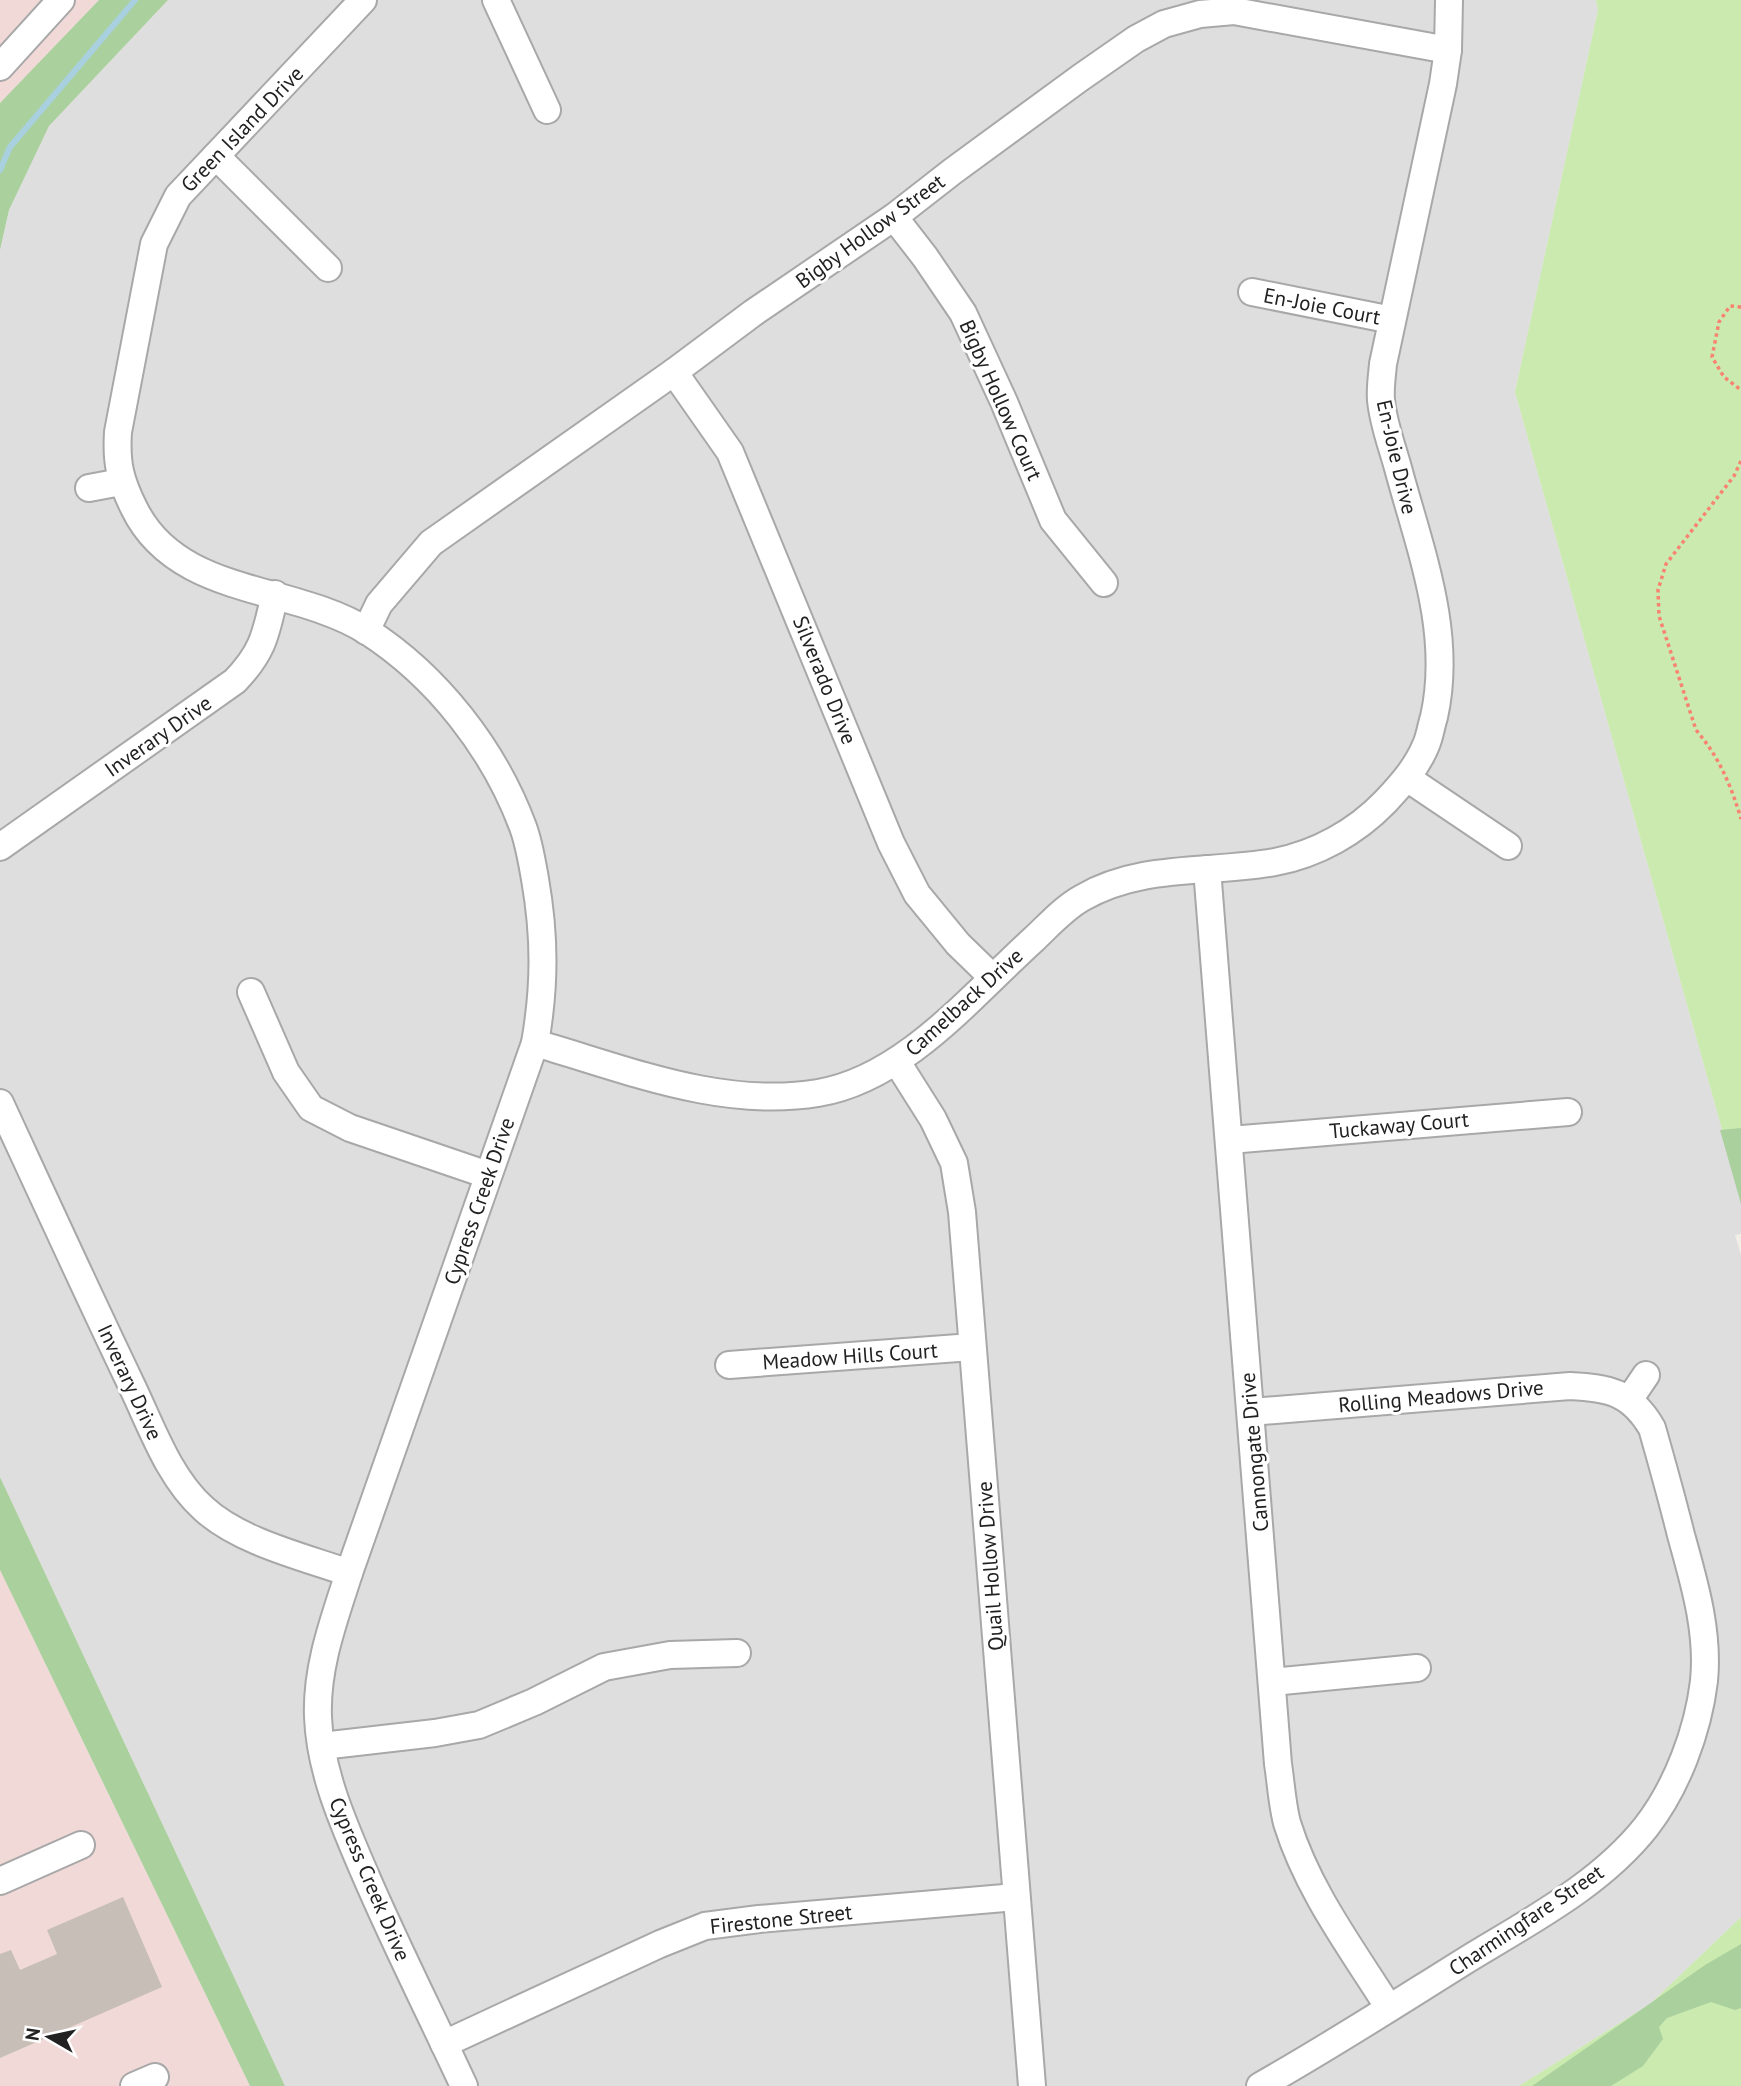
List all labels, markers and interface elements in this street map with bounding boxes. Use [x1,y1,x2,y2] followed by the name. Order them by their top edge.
[175,60,309,198] street label: Green Island Drive
[790,168,950,294] street label: Bigby Hollow Street
[1261,281,1383,331] street label: En-Joie Court
[954,316,1048,484] street label: Bigby Hollow Court
[1371,397,1423,517] street label: En-Joie Drive
[787,612,863,748] street label: Silverado Drive
[99,689,217,783] street label: Inverary Drive
[900,942,1028,1062] street label: Camelback Drive
[1328,1105,1470,1145] street label: Tuckaway Court
[438,1114,520,1288] street label: Cypress Creek Drive
[91,1320,169,1444] street label: Inverary Drive
[761,1336,939,1376] street label: Meadow Hills Court
[1234,1371,1274,1533] street label: Cannongate Drive
[1337,1374,1545,1418] street label: Rolling Meadows Drive
[971,1480,1009,1652] street label: Quail Hollow Drive
[323,1793,417,1965] street label: Cypress Creek Drive
[1444,1858,1608,1982] street label: Charmingfare Street
[709,1898,853,1940] street label: Firestone Street
[14,2002,84,2072] north arrow
[19,2026,45,2042] text: N

